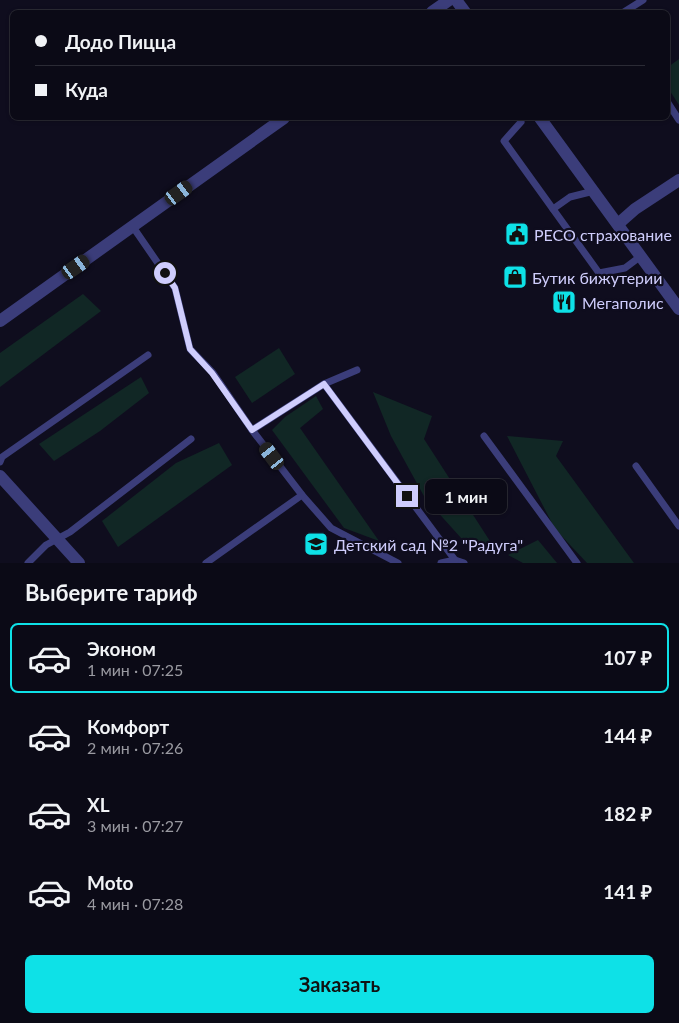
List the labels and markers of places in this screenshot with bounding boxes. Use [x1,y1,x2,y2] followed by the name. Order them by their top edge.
[504,221,530,247] public building icon: РЕСО страхование
[534,225,672,244] place label: РЕСО страхование
[502,264,528,290] shop icon: Бутик бижутерии
[532,268,662,287] place label: Бутик бижутерии
[551,289,577,315] restaurant icon: Мегаполис
[582,293,664,312] place label: Мегаполис
[303,531,329,557] school or university icon: Детский сад №2 "Радуга"
[334,535,523,554] place label: Детский сад №2 "Радуга"

